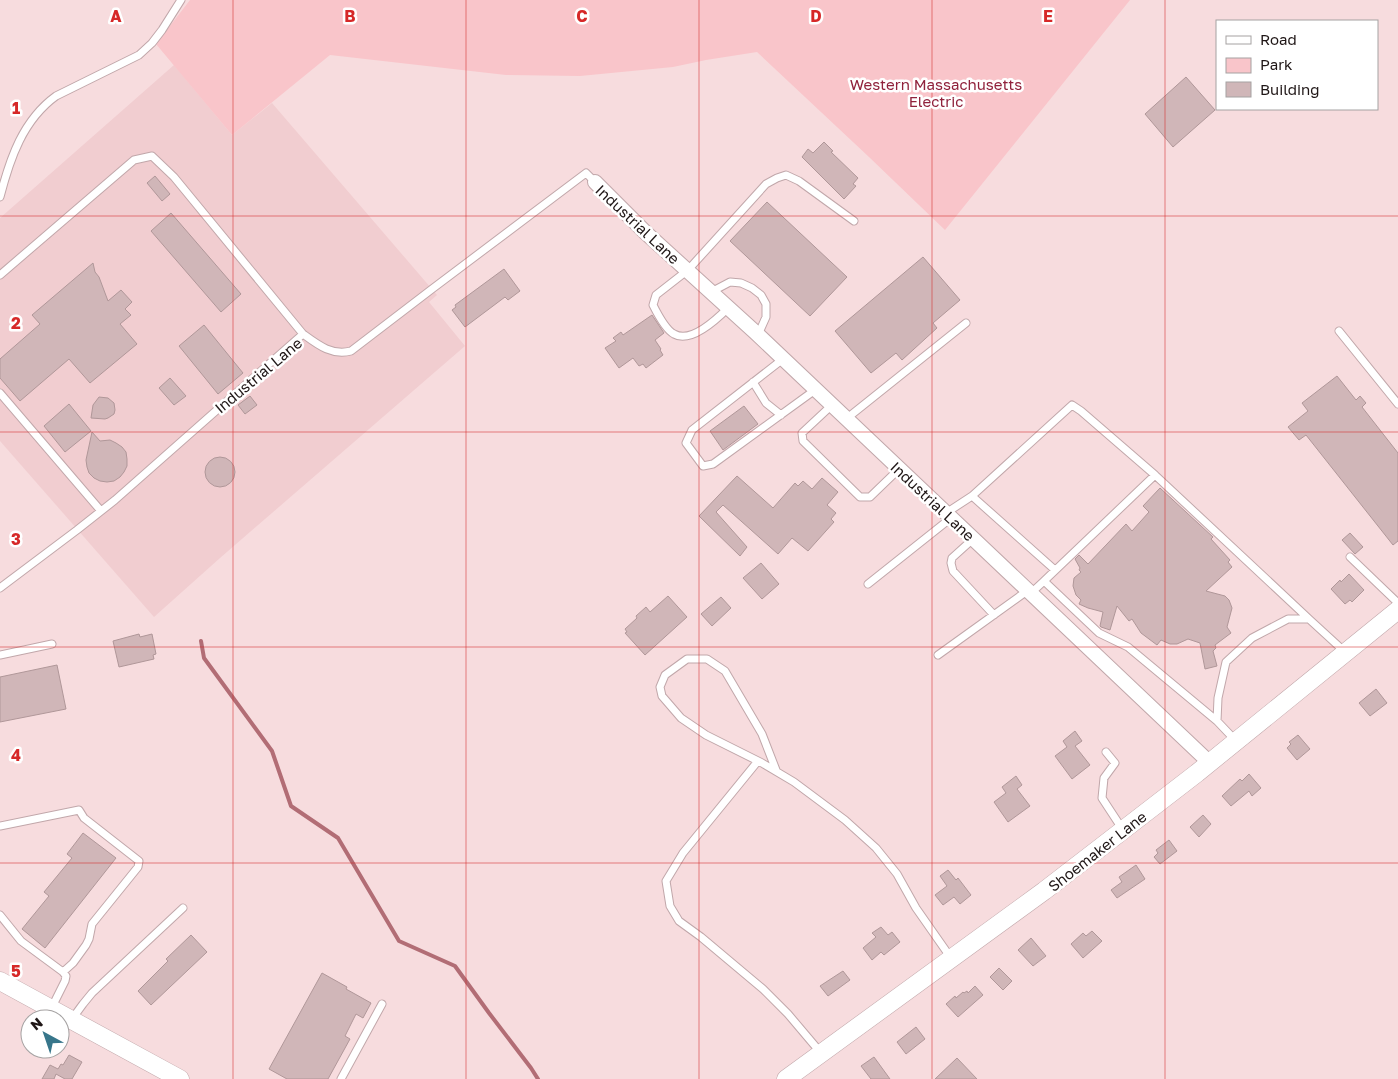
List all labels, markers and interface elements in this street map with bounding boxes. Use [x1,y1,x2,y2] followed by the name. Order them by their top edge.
[110,6,122,26] text: A
[344,6,356,26] text: B
[576,6,588,26] text: C
[810,6,822,26] text: D
[1043,6,1053,26] text: E
[1216,20,1378,110] legend
[1260,30,1297,48] text: Road
[1260,55,1293,73] text: Park
[850,75,1022,110] park label: Western Massachusetts Electric
[1260,80,1320,98] text: Building
[12,98,20,118] text: 1
[592,181,684,268] street label: Industrial Lane
[11,313,21,333] text: 2
[211,333,305,417] street label: Industrial Lane
[887,458,979,545] street label: Industrial Lane
[11,529,21,549] text: 3
[11,745,21,765] text: 4
[1044,807,1150,895] street label: Shoemaker Lane
[11,961,21,981] text: 5
[20,1009,70,1059] north arrow
[27,1014,46,1034] text: N

